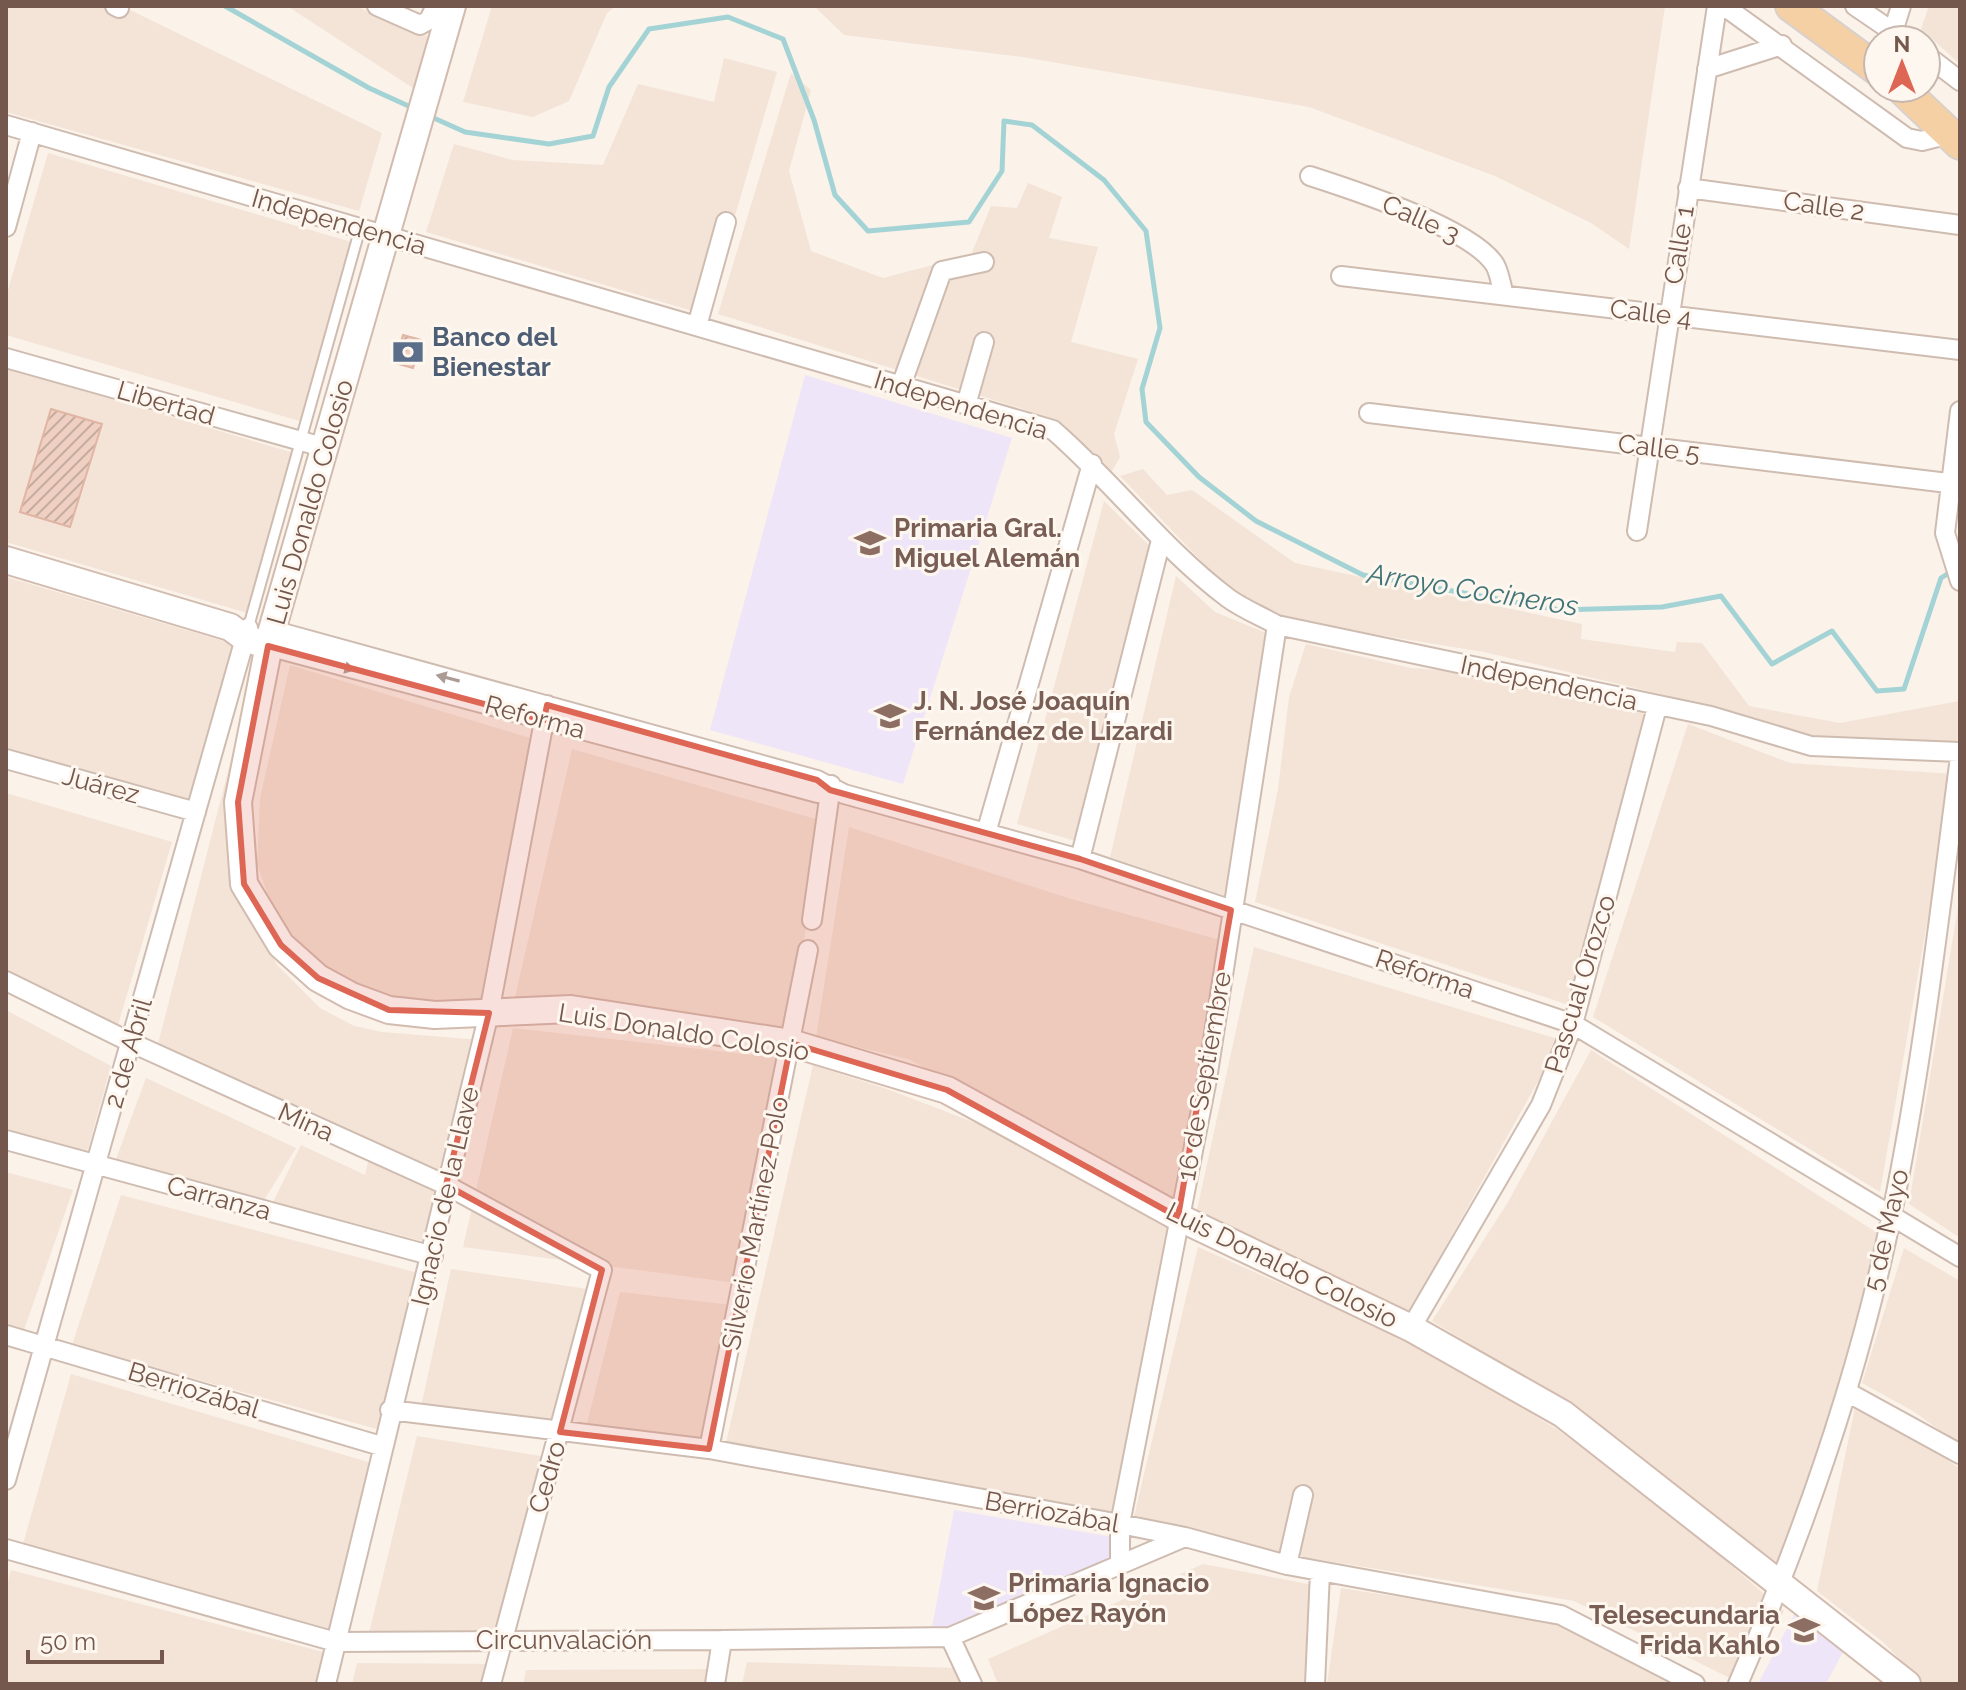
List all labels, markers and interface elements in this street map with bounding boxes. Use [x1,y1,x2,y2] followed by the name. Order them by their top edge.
[1862,24,1942,104] north arrow
[1894,31,1910,57] text: N
[248,183,430,261] street label: Independencia
[1782,185,1866,227] street label: Calle 2
[1377,189,1465,249] street label: Calle 3
[1658,204,1700,286] street label: Calle 1
[1608,293,1694,333] street label: Calle 4
[432,322,558,382] place label: Banco del Bienestar
[391,335,425,369] bank icon: Banco del Bienestar
[870,364,1052,446] street label: Independencia
[114,375,218,431] street label: Libertad
[261,376,359,628] street label: Luis Donaldo Colosio
[1616,428,1702,468] street label: Calle 5
[894,513,1080,573] place label: Primaria Gral. Miguel Alemán
[853,526,887,560] school or university icon: Primaria Gral. Miguel Alemán
[1363,557,1581,623] water label: Arroyo Cocineros
[1458,650,1640,716] street label: Independencia
[331,662,356,674] one-way arrow
[435,672,460,684] one-way arrow
[914,686,1173,746] place label: J. N. José Joaquín Fernández de Lizardi
[482,689,588,745] street label: Reforma
[873,699,907,733] school or university icon: J. N. José Joaquín Fernández de Lizardi
[59,760,143,810] street label: Juárez
[1539,891,1621,1077] street label: Pascual Orozco
[1372,943,1478,1005] street label: Reforma
[1171,969,1237,1183] street label: 16 de Septiembre
[98,994,158,1111] street label: 2 de Abril
[556,997,812,1067] street label: Luis Donaldo Colosio
[405,1083,485,1309] street label: Ignacio de la Llave
[716,1094,794,1352] street label: Silverio Martínez Polo
[273,1097,339,1147] street label: Mina
[1857,1166,1915,1294] street label: 5 de Mayo
[164,1170,274,1226] street label: Carranza
[1161,1196,1403,1334] street label: Luis Donaldo Colosio
[125,1356,264,1424] street label: Berriozábal
[522,1438,572,1516] street label: Cedro
[982,1485,1122,1539] street label: Berriozábal
[1008,1568,1209,1628] place label: Primaria Ignacio López Rayón
[967,1581,1001,1615] school or university icon: Primaria Ignacio López Rayón
[1589,1600,1780,1660] place label: Telesecundaria Frida Kahlo
[1787,1613,1821,1647] school or university icon: Telesecundaria Frida Kahlo
[28,1614,162,1664] scale bar
[476,1625,652,1655] street label: Circunvalación
[40,1627,96,1656] text: 50 m

